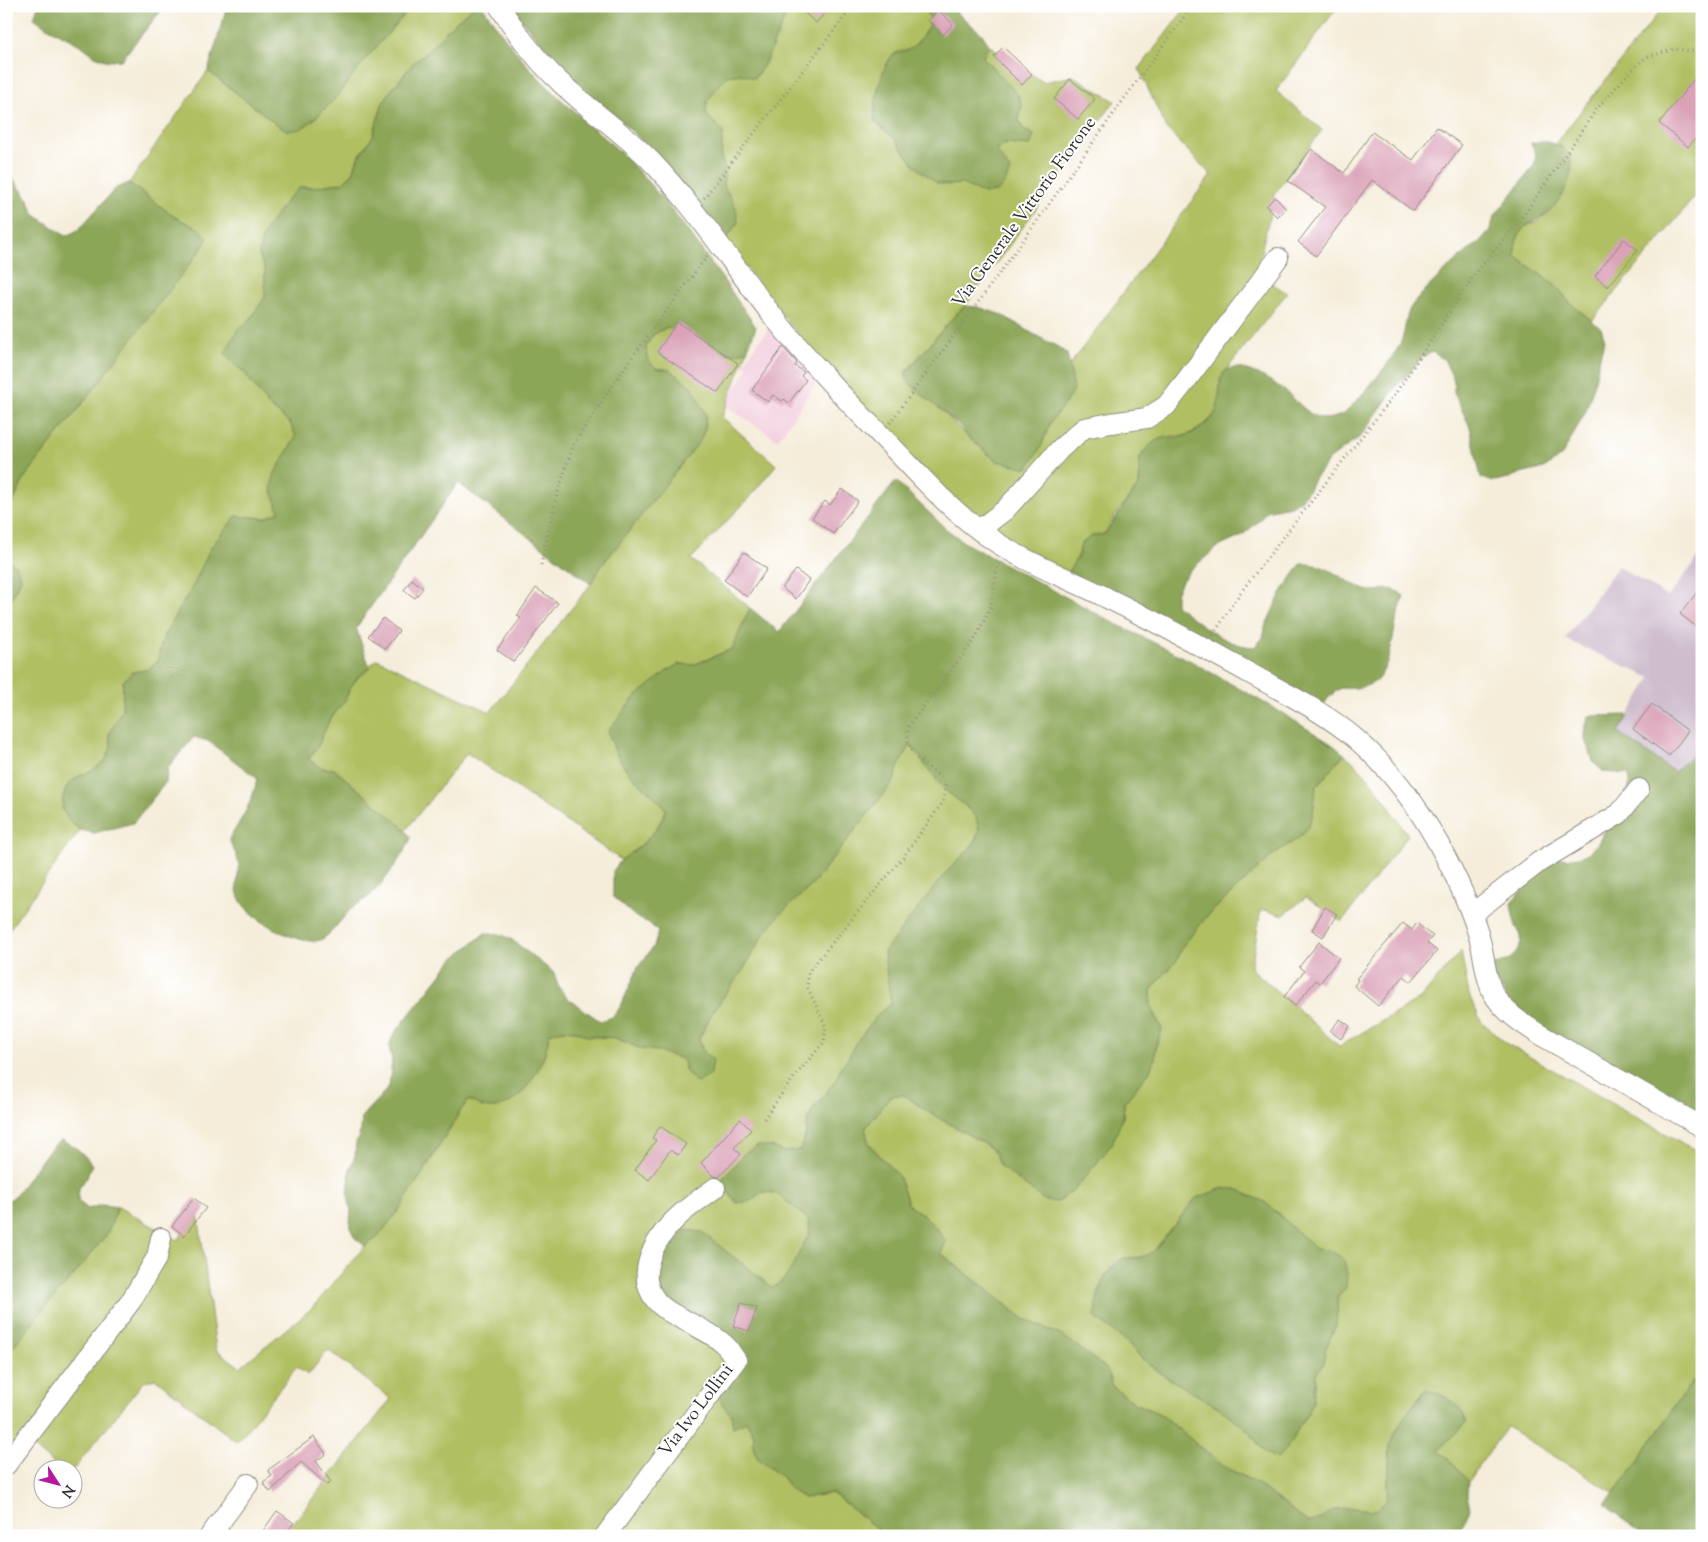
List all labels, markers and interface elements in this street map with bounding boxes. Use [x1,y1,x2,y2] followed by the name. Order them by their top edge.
[947,112,1103,314] street label: Via Generale Vittorio Fiorone
[653,1359,741,1463] street label: Via Ivo Lollini
[32,1460,82,1510] north arrow
[56,1480,78,1501] text: N

